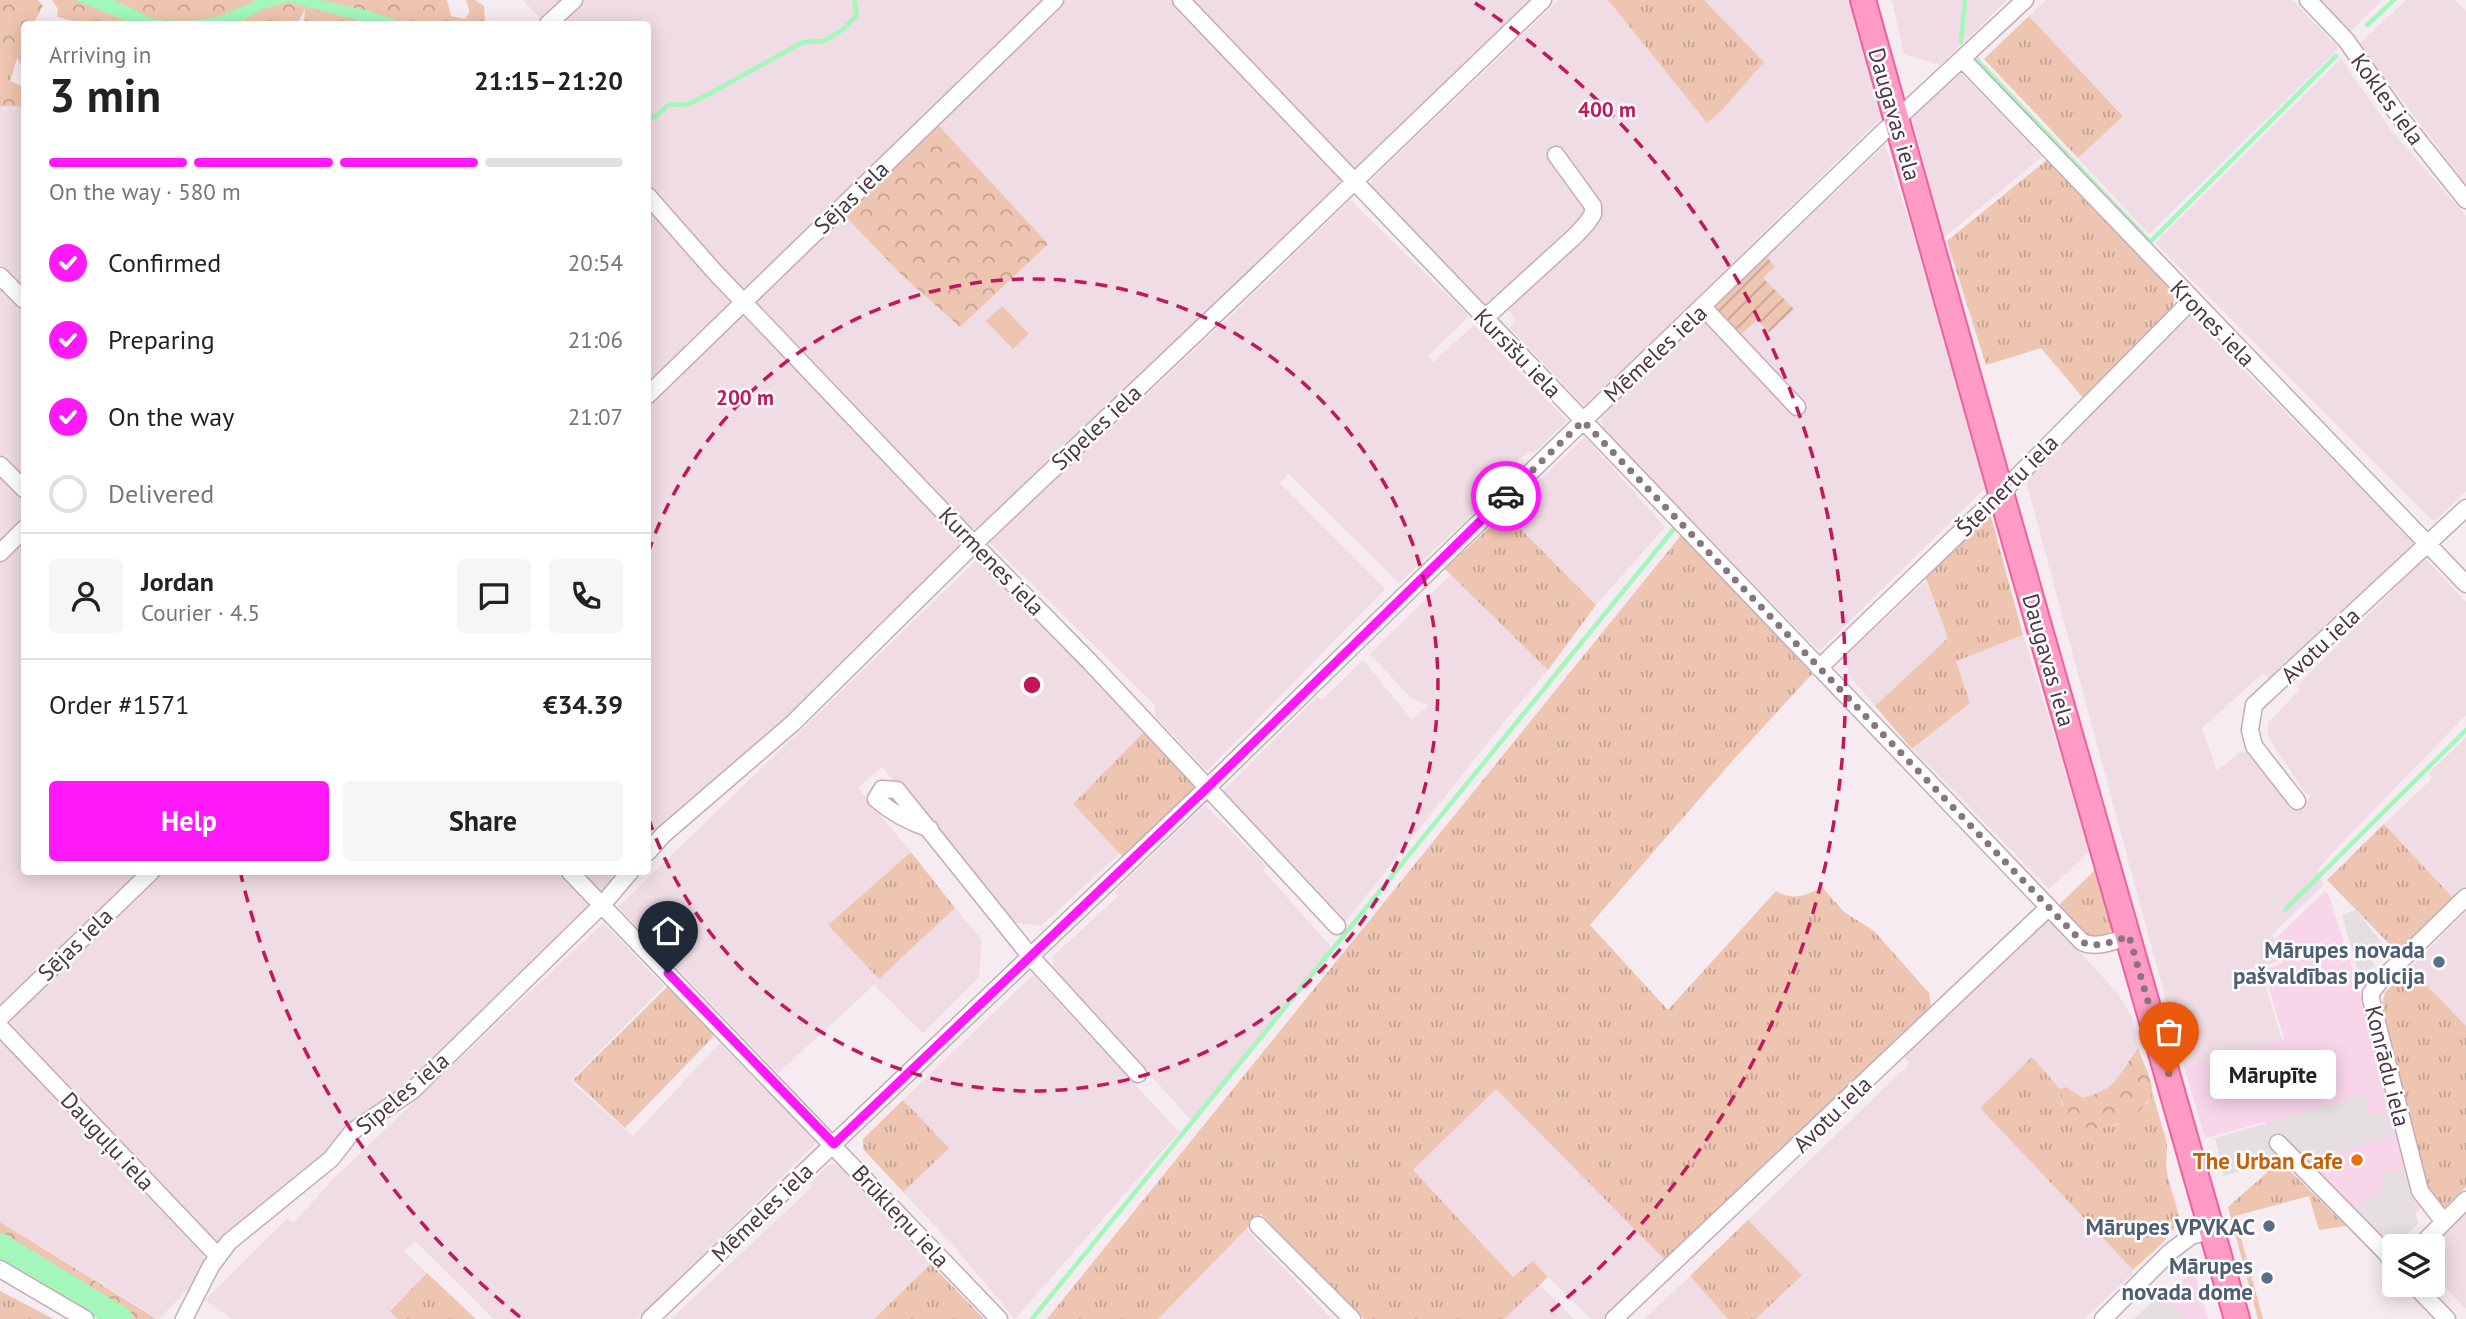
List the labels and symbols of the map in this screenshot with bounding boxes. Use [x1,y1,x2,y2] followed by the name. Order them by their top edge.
[1862,44,1928,184] street label: Daugavas iela
[2345,47,2431,151] street label: Kokles iela
[1578,96,1636,123] text: 400 m
[807,154,895,240] street label: Sējas iela
[2164,274,2262,372] street label: Krones iela
[1597,298,1713,408] street label: Mēmeles iela
[1468,302,1568,404] street label: Kursīšu iela
[1045,378,1147,476] street label: Sīpeles iela
[716,384,774,411] text: 200 m
[1950,428,2064,542] street label: Šteinertu iela
[1471,461,1541,531] courier
[933,501,1051,621] street label: Kurmenes iela
[2016,590,2082,730] street label: Daugavas iela
[2274,601,2366,689] street label: Avotu iela
[1020,673,1044,697] centre of rings
[31,901,119,987] street label: Sējas iela
[638,901,698,973] pin
[2233,935,2425,990] place label: Mārupes novada pašvaldības policija
[2431,954,2447,970] marker: Mārupes novada pašvaldības policija
[2139,1002,2199,1074] pin
[2359,1002,2417,1130] street label: Konrādu iela
[350,1046,454,1140] street label: Sīpeles iela
[2211,1050,2337,1098] callout: Mārupīte
[1787,1069,1877,1159] street label: Avotu iela
[55,1085,161,1197] street label: Dauguļu iela
[2193,1146,2343,1175] place label: The Urban Cafe
[2349,1152,2365,1168] marker: The Urban Cafe
[705,1156,819,1268] street label: Mēmeles iela
[846,1159,956,1273] street label: Brūkleņu iela
[2086,1212,2255,1241] place label: Mārupes VPVKAC
[2261,1218,2277,1234] marker: Mārupes VPVKAC
[2121,1251,2253,1306] place label: Mārupes novada dome
[2259,1270,2275,1286] marker: Mārupes novada dome

